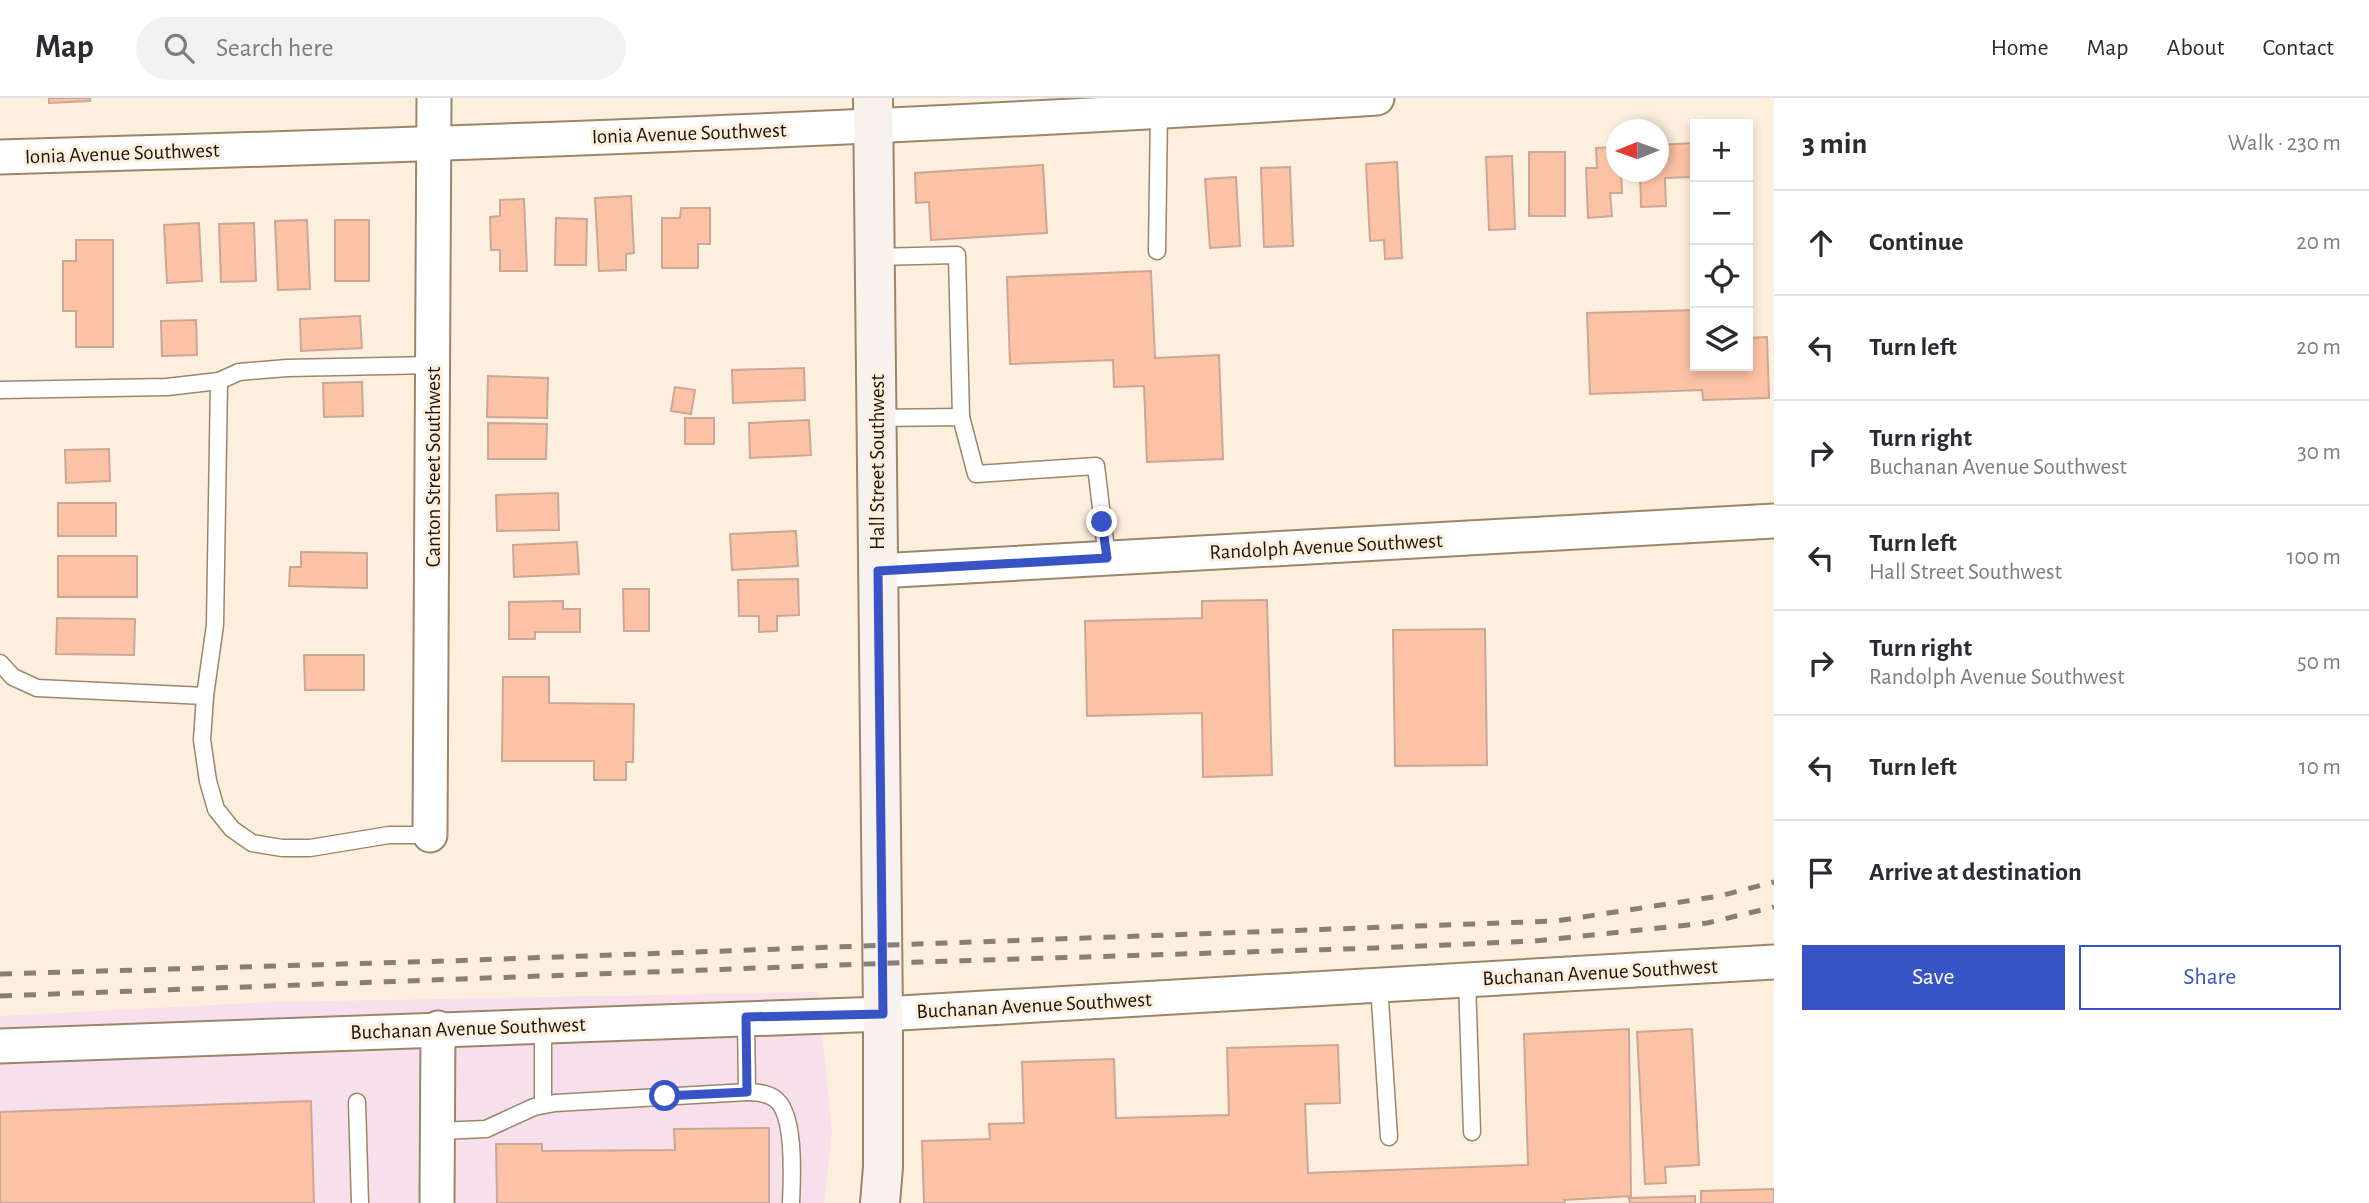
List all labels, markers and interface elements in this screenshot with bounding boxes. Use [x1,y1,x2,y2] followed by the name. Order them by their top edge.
[136,17,626,80] search box
[160,29,198,67] icon: search
[35,31,94,64] text: Map
[216,35,334,61] text: Search here
[1991,36,2049,60] text: Home
[2087,36,2129,60] text: Map
[2167,36,2224,60] text: About
[2262,36,2334,60] text: Contact
[1606,119,1669,182] north arrow
[1690,119,1753,371] map controls
[1690,119,1753,182] button: +
[591,120,787,147] street label: Ionia Avenue Southwest
[1802,129,1867,159] text: 3 min
[2228,132,2341,155] text: Walk · 230 m
[24,140,220,167] street label: Ionia Avenue Southwest
[1690,182,1753,245] button: −
[1802,224,1840,262] icon: ahead
[1869,229,1964,255] text: Continue
[2296,231,2341,254] text: 20 m
[1690,245,1753,308] button: locate
[1690,308,1753,371] button: layers
[1802,329,1840,367] icon: left
[1869,334,1957,360] text: Turn left
[2296,336,2341,359] text: 20 m
[423,366,444,567] street label: Canton Street Southwest
[867,374,888,550] street label: Hall Street Southwest
[1869,425,1972,451] text: Turn right
[1802,434,1840,472] icon: right
[2297,441,2341,464] text: 30 m
[1869,456,2127,479] text: Buchanan Avenue Southwest
[1086,506,1117,537] route end
[1209,530,1443,563] street label: Randolph Avenue Southwest
[1869,530,1957,556] text: Turn left
[1802,539,1840,577] icon: left
[2287,546,2341,569] text: 100 m
[1869,561,2062,584] text: Hall Street Southwest
[1869,635,1972,661] text: Turn right
[1802,644,1840,682] icon: right
[2297,651,2341,674] text: 50 m
[1869,666,2125,689] text: Randolph Avenue Southwest
[1802,749,1840,787] icon: left
[1869,754,1957,780] text: Turn left
[2299,756,2341,779] text: 10 m
[1802,854,1840,892] icon: arrive
[1869,859,2082,885] text: Arrive at destination
[1802,945,2065,1010] button: Save
[2079,945,2341,1010] button: Share
[1482,956,1718,989] street label: Buchanan Avenue Southwest
[916,989,1152,1022] street label: Buchanan Avenue Southwest
[350,1014,586,1043] street label: Buchanan Avenue Southwest
[649,1080,680,1111] route start

